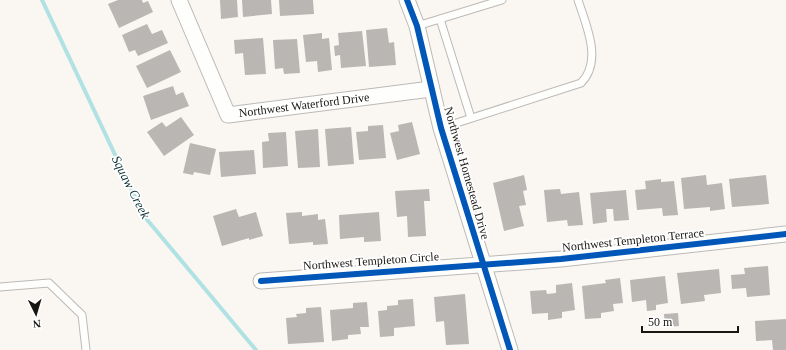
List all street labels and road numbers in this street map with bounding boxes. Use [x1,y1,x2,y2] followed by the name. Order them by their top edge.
[238,90,370,120] street label: Northwest Waterford Drive
[441,105,493,241] street label: Northwest Homestead Drive
[561,226,705,254] street label: Northwest Templeton Terrace
[303,249,439,273] street label: Northwest Templeton Circle

